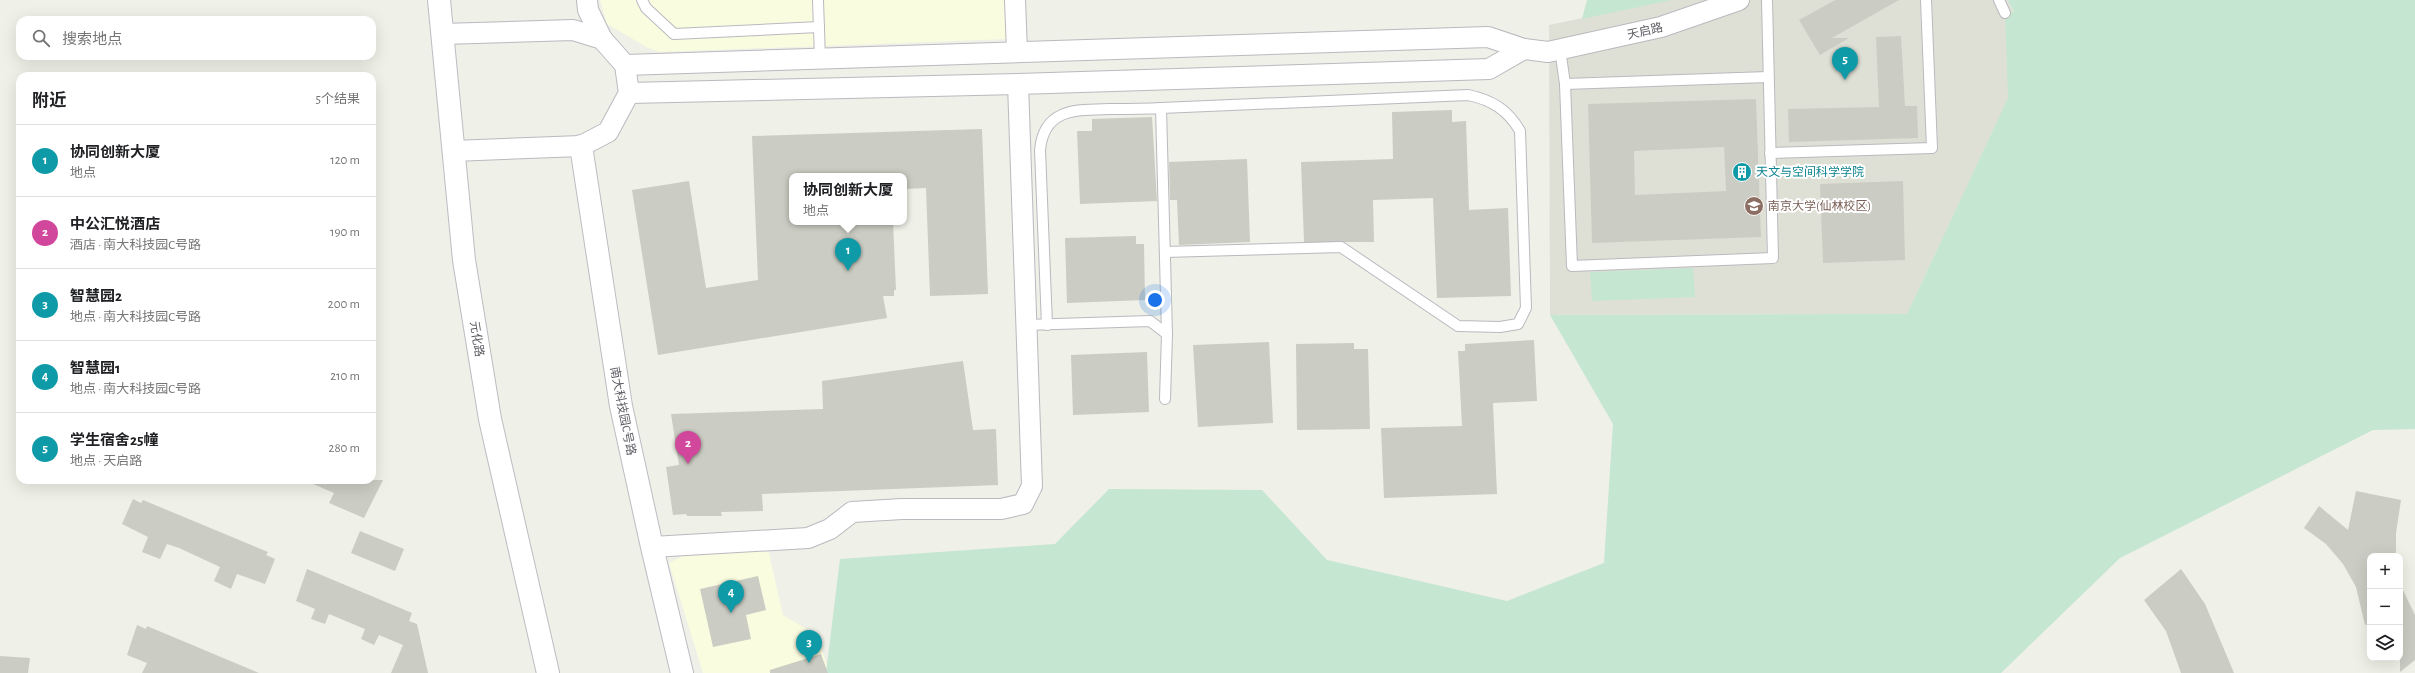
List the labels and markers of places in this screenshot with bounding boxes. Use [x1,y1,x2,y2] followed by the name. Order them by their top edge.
[1832,47,1858,80] pin: 5
[1731,161,1753,183] building icon: 天文与空间科学学院
[1756,165,1864,178] place label: 天文与空间科学学院
[1743,195,1765,217] school or university icon: 南京大学(仙林校区)
[1768,199,1871,212] place label: 南京大学(仙林校区)
[835,238,861,271] pin: 1
[675,431,701,464] pin: 2
[718,580,744,613] pin: 4
[796,630,822,663] pin: 3

